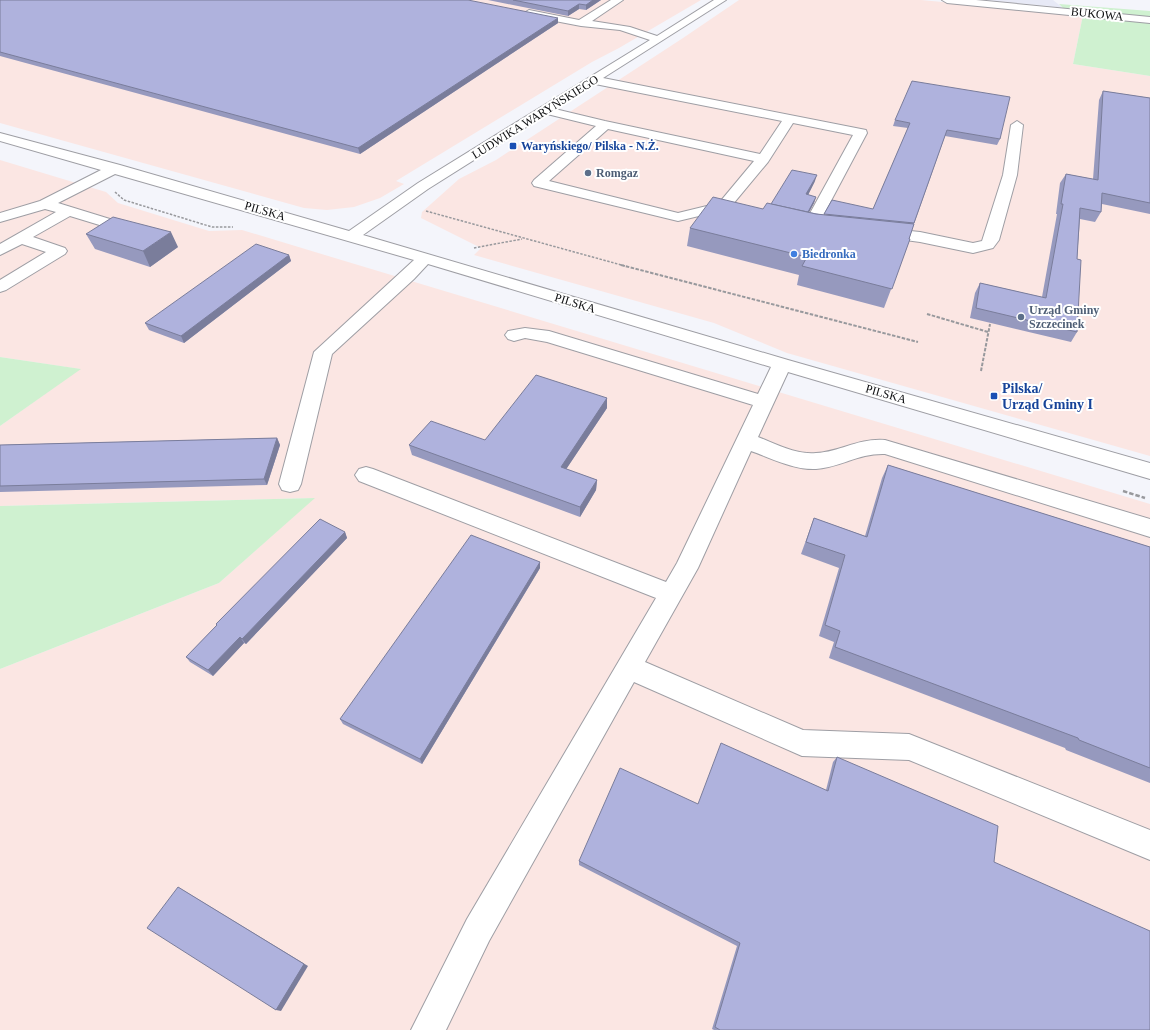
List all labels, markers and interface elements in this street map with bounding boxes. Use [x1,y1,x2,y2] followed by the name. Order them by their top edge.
[1070,4,1124,24] street label: BUKOWA
[469,72,601,162] street label: LUDWIKA WARYŃSKIEGO
[521,139,659,153] place label: Waryńskiego/ Pilska - N.Ż.
[508,141,518,151] marker: Waryńskiego/ Pilska - N.Ż.
[596,166,639,180] place label: Romgaz
[583,168,593,178] marker: Romgaz
[243,198,287,224] street label: PILSKA
[802,247,856,261] place label: Biedronka
[789,249,799,259] marker: Biedronka
[553,290,597,316] street label: PILSKA
[1029,303,1099,331] place label: Urząd Gminy Szczecinek
[1016,312,1026,322] marker: Urząd Gminy Szczecinek
[864,381,908,407] street label: PILSKA
[1002,381,1093,412] place label: Pilska/ Urząd Gminy I
[989,391,999,401] marker: Pilska/ Urząd Gminy I

